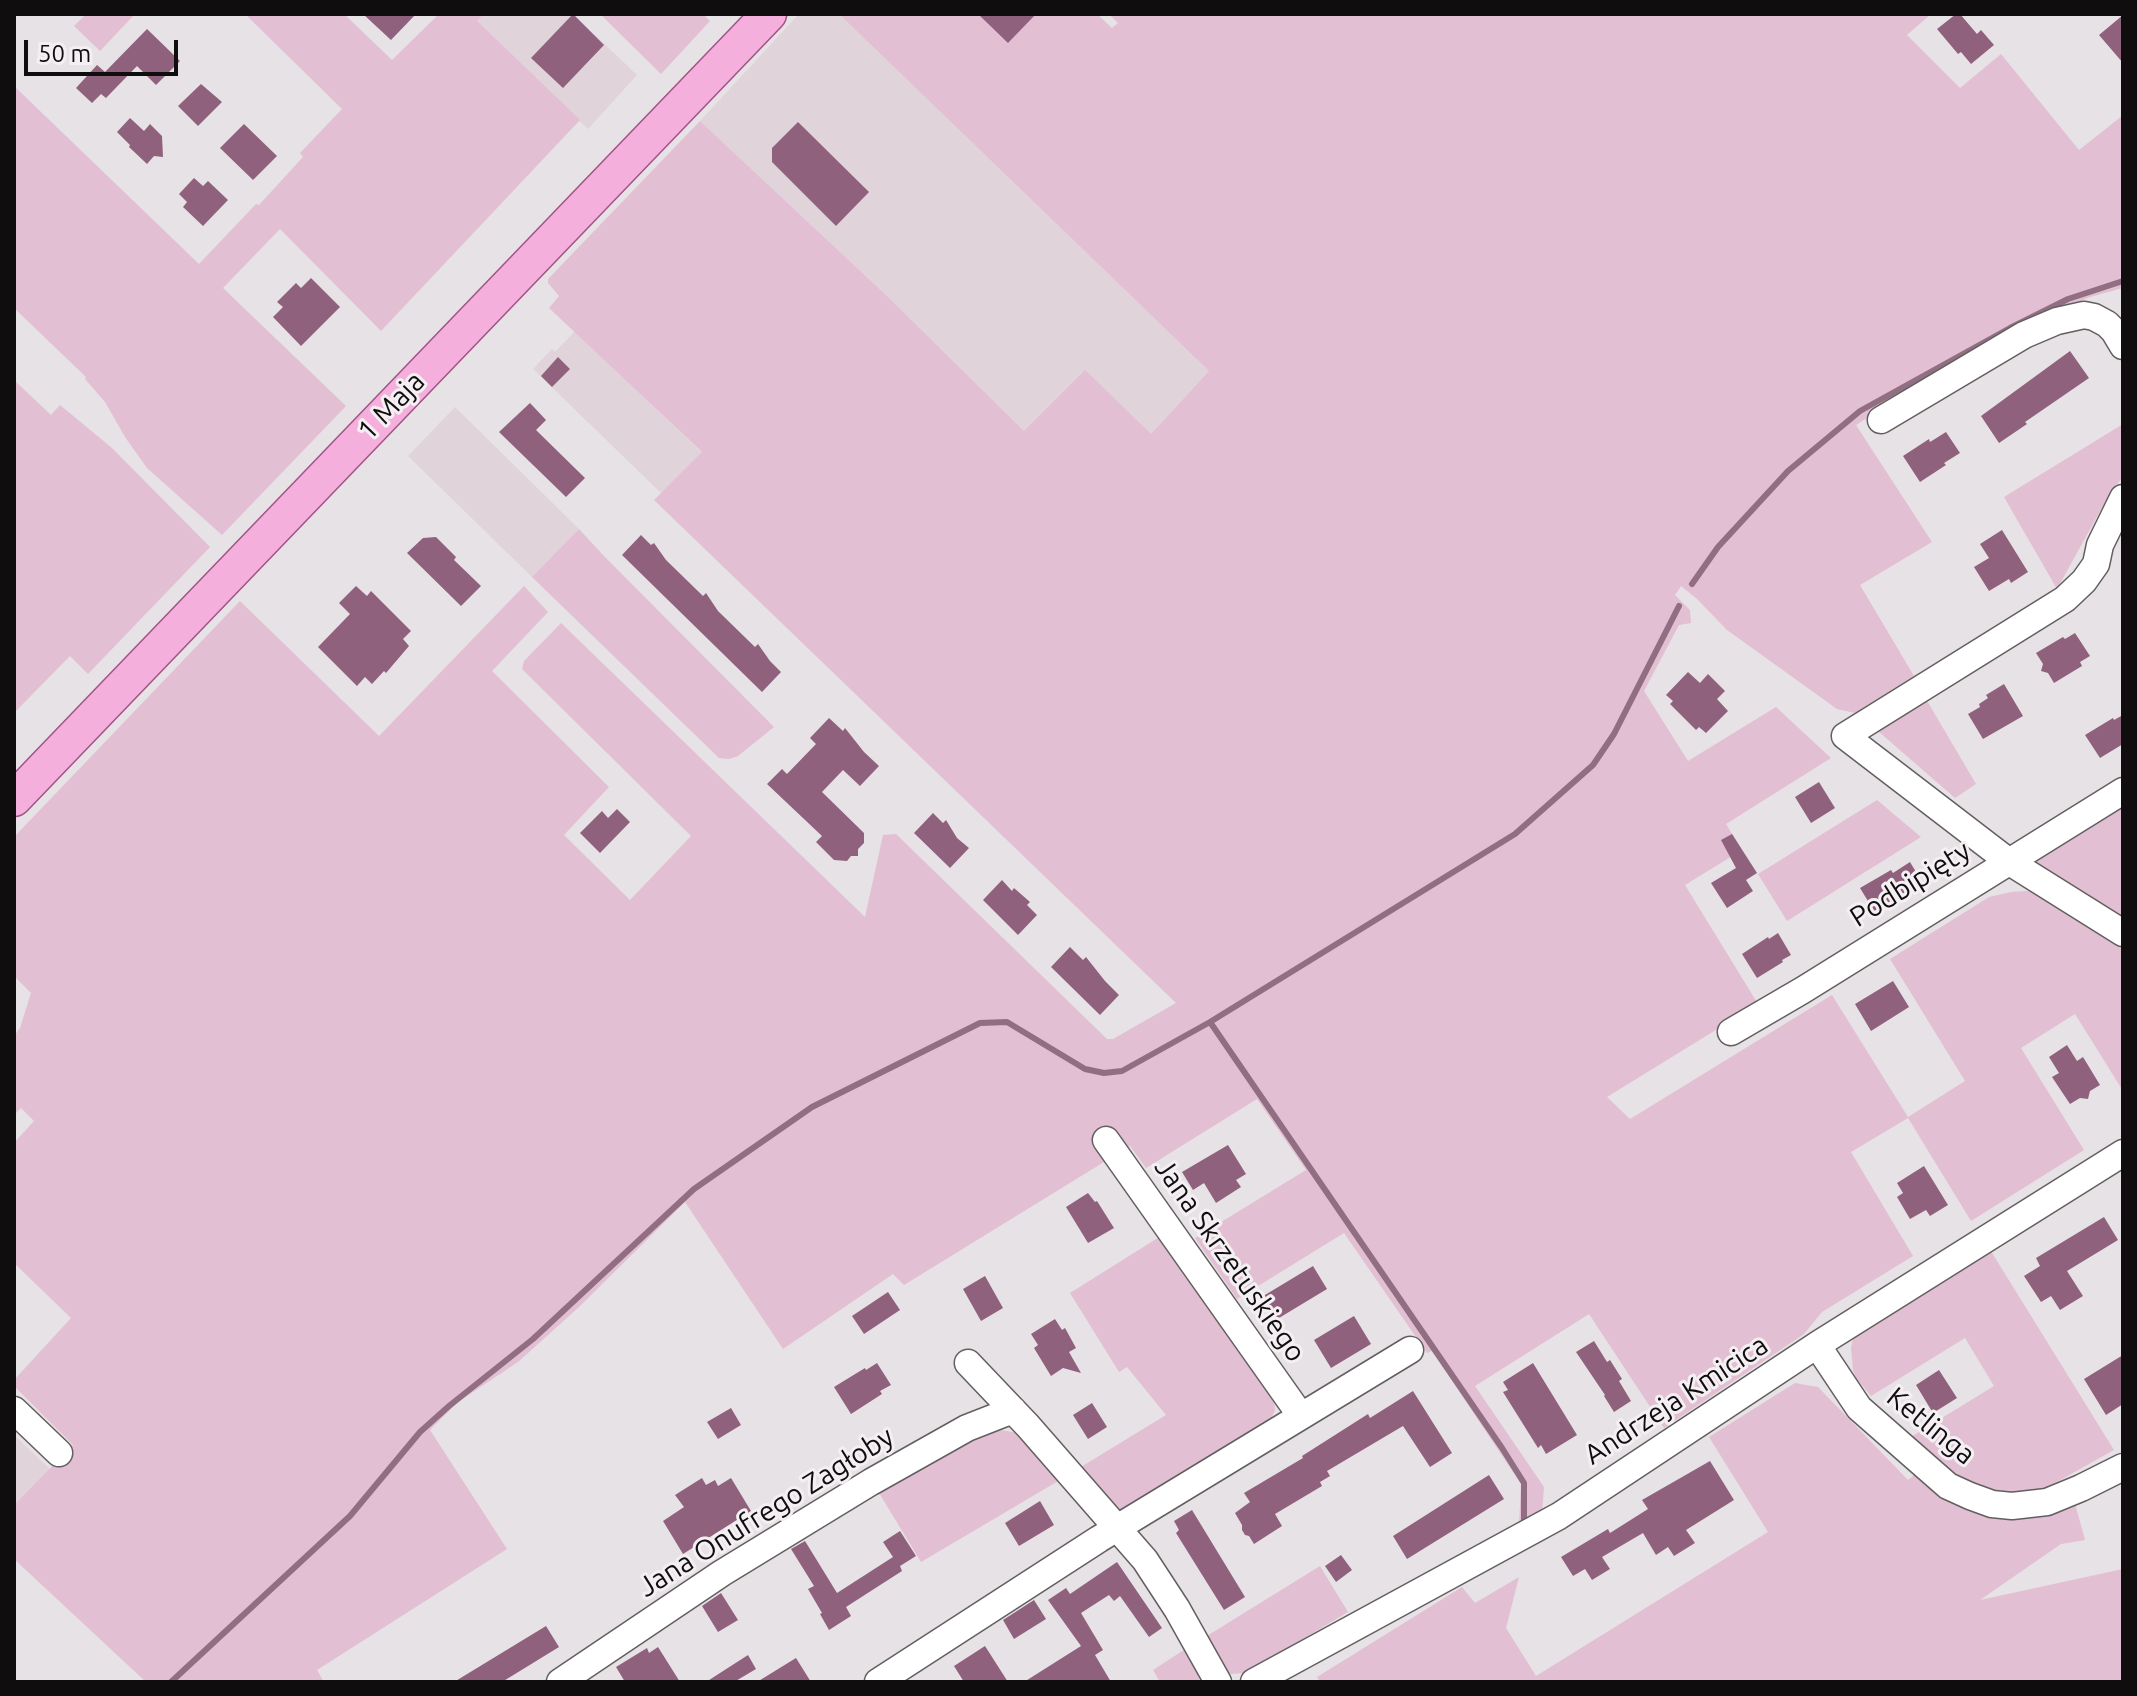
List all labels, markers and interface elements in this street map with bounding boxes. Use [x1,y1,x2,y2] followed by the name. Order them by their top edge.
[28,24,182,74] scale bar
[38,40,91,67] text: 50 m
[350,365,432,447] street label: 1 Maja
[1844,834,1976,934] street label: Podbipięty
[1147,1152,1313,1368] street label: Jana Skrzetuskiego
[1578,1328,1774,1472] street label: Andrzeja Kmicica
[1880,1380,1982,1472] street label: Ketlinga
[632,1420,900,1604] street label: Jana Onufrego Zagłoby

